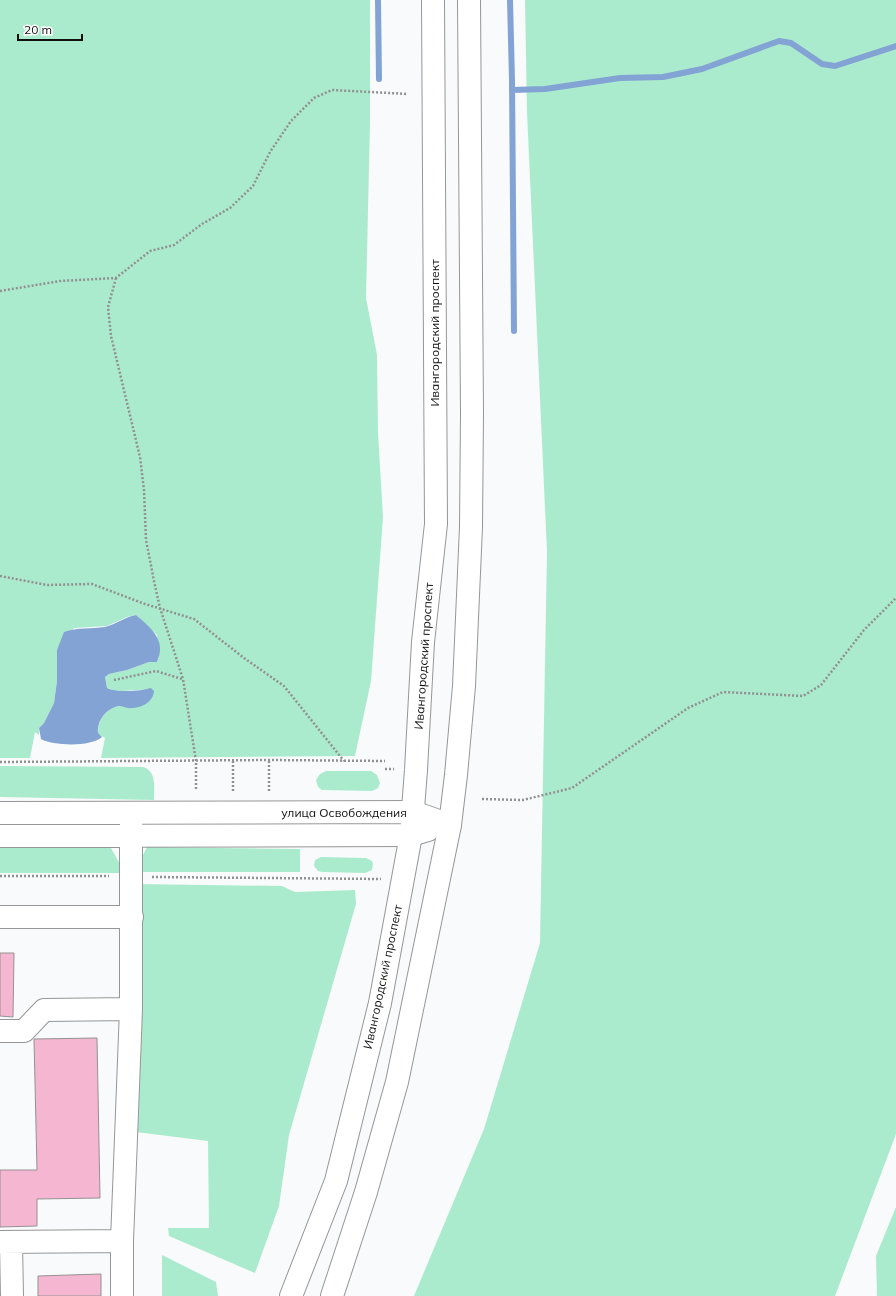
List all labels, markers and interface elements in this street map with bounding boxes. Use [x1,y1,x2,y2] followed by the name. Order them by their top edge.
[18,16,82,42] scale bar
[24,22,52,37] text: 20 m
[427,259,442,407] street label: Ивангородский проспект
[411,581,436,730] street label: Ивангородский проспект
[281,805,407,820] street label: улица Освобождения
[360,903,405,1050] street label: Ивангородский проспект

